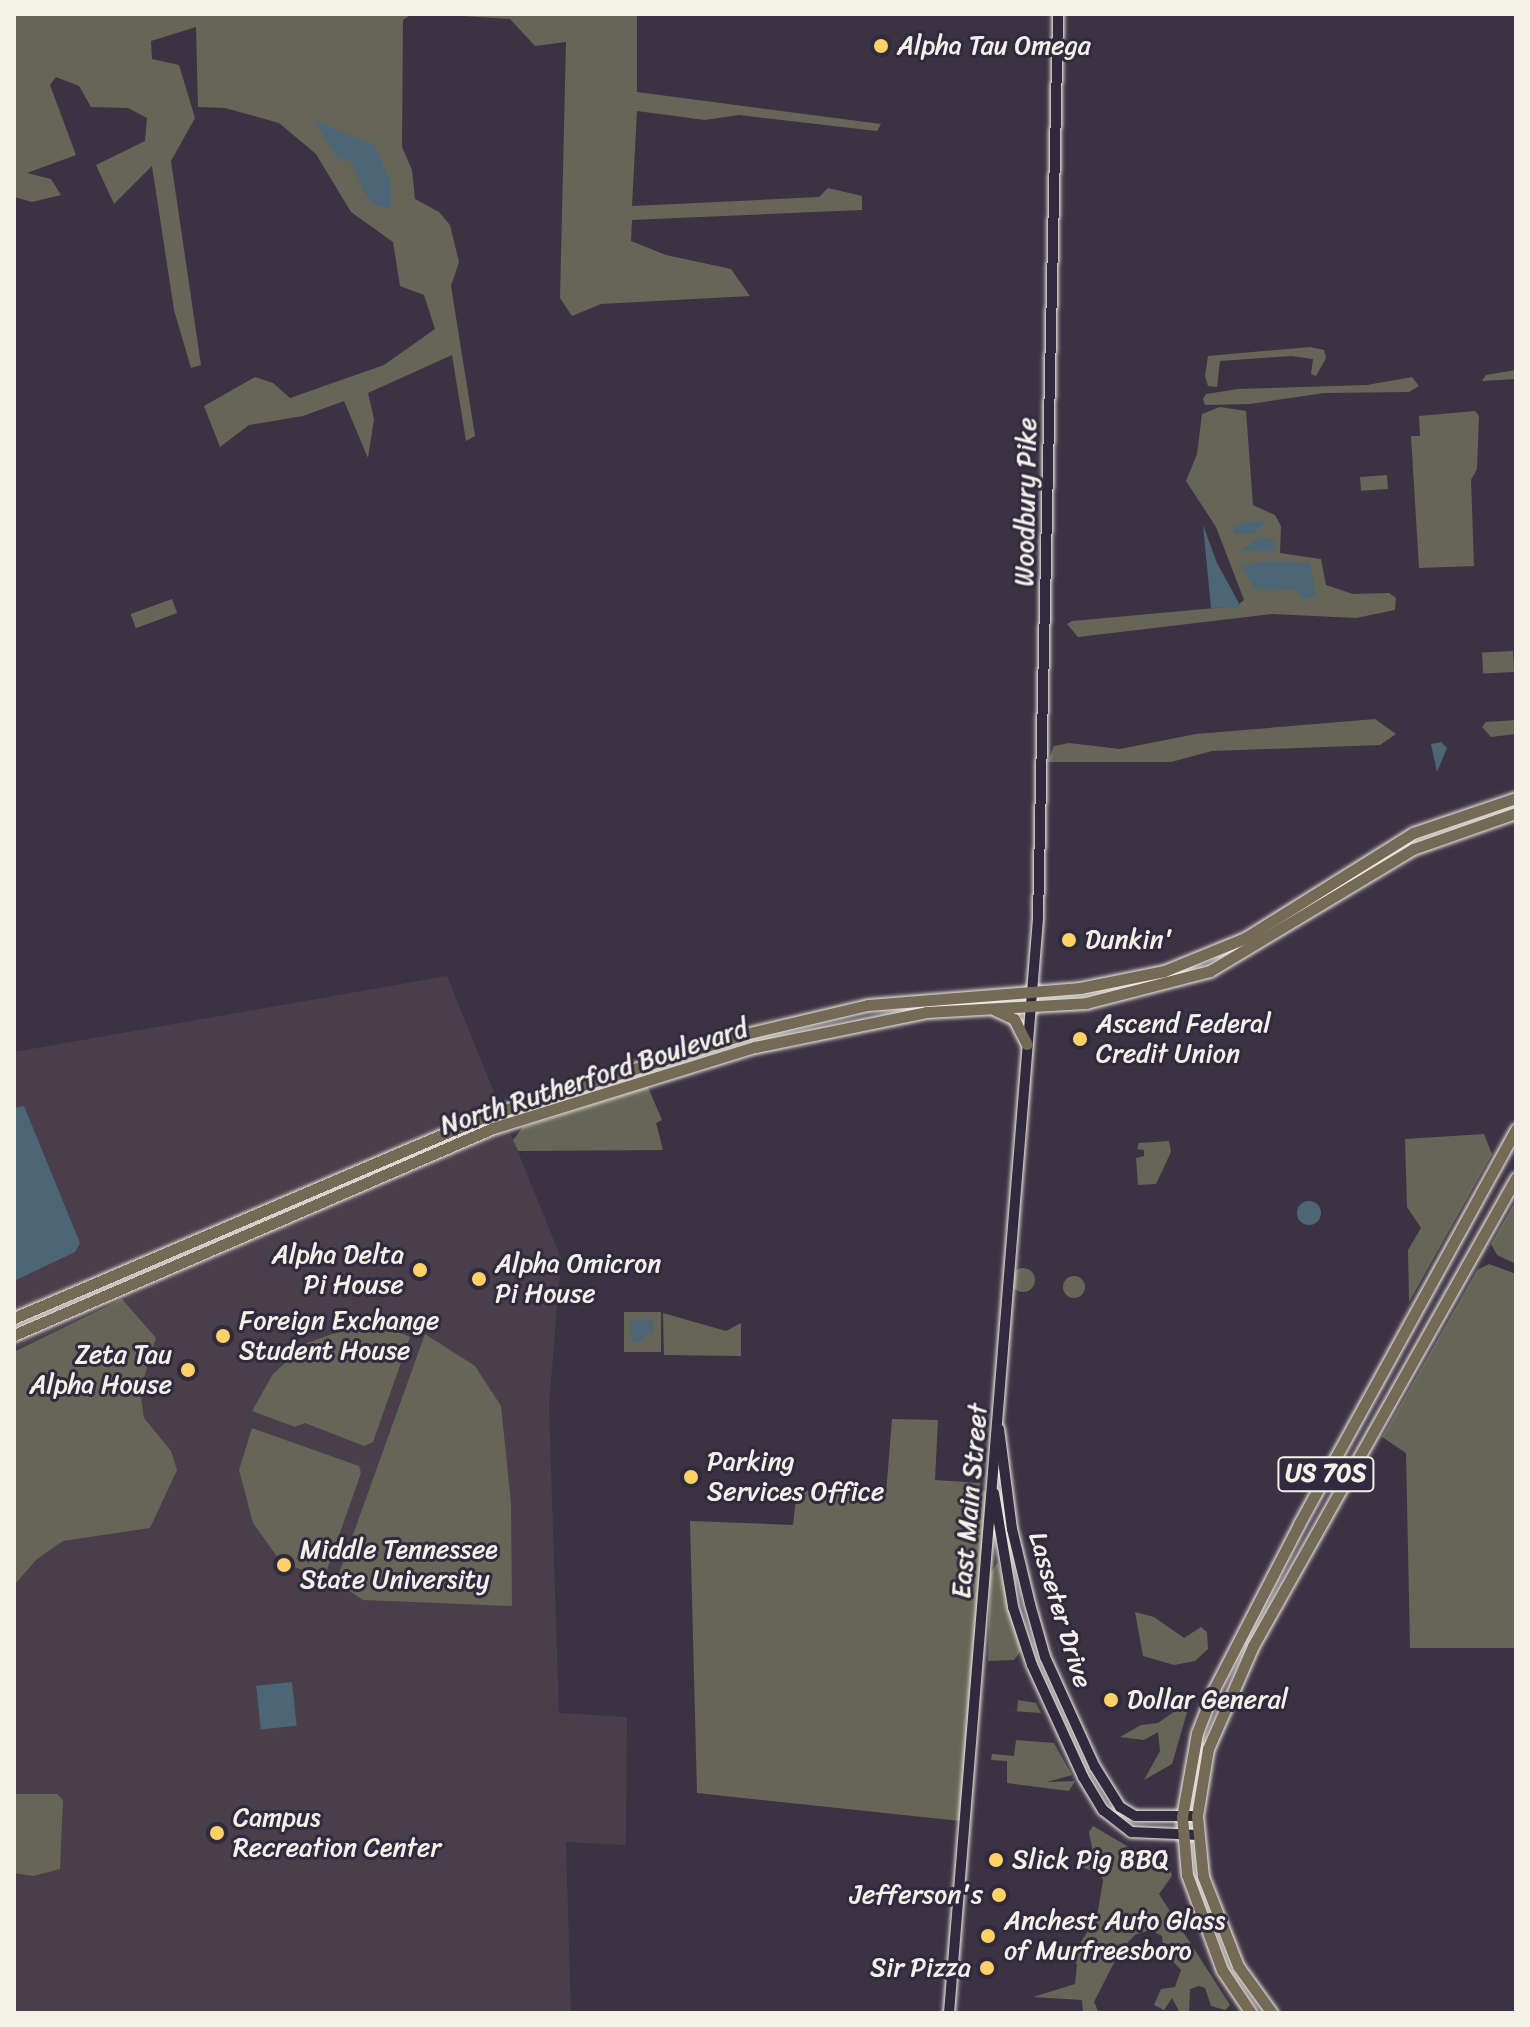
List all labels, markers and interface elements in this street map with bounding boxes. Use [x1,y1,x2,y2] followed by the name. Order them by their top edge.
[897,30,1091,62] place label: Alpha Tau Omega
[872,37,890,55] marker: Alpha Tau Omega
[1009,417,1043,587] street label: Woodbury Pike
[1085,924,1173,956] place label: Dunkin'
[1060,931,1078,949] marker: Dunkin'
[1096,1008,1272,1070] place label: Ascend Federal Credit Union
[437,1013,751,1141] street label: North Rutherford Boulevard
[1071,1030,1089,1048] marker: Ascend Federal Credit Union
[272,1239,404,1300] place label: Alpha Delta Pi House
[495,1248,661,1310] place label: Alpha Omicron Pi House
[411,1261,429,1279] marker: Alpha Delta Pi House
[470,1270,488,1288] marker: Alpha Omicron Pi House
[239,1305,439,1366] place label: Foreign Exchange Student House
[214,1327,232,1345] marker: Foreign Exchange Student House
[30,1339,172,1400] place label: Zeta Tau Alpha House
[179,1361,197,1379] marker: Zeta Tau Alpha House
[946,1402,994,1600] street label: East Main Street
[707,1446,884,1508] place label: Parking Services Office
[1276,1454,1376,1494] road number: US 70S
[682,1468,700,1486] marker: Parking Services Office
[1021,1528,1099,1692] street label: Lasseter Drive
[300,1534,499,1596] place label: Middle Tennessee State University
[275,1556,293,1574] marker: Middle Tennessee State University
[1127,1684,1289,1716] place label: Dollar General
[1102,1691,1120,1709] marker: Dollar General
[233,1802,443,1864] place label: Campus Recreation Center
[208,1824,226,1842] marker: Campus Recreation Center
[1012,1844,1169,1876] place label: Slick Pig BBQ
[987,1851,1005,1869] marker: Slick Pig BBQ
[850,1879,983,1911] place label: Jefferson's
[990,1886,1008,1904] marker: Jefferson's
[1004,1905,1227,1966] place label: Anchest Auto Glass of Murfreesboro
[979,1927,997,1945] marker: Anchest Auto Glass of Murfreesboro
[869,1952,971,1984] place label: Sir Pizza
[978,1959,996,1977] marker: Sir Pizza

